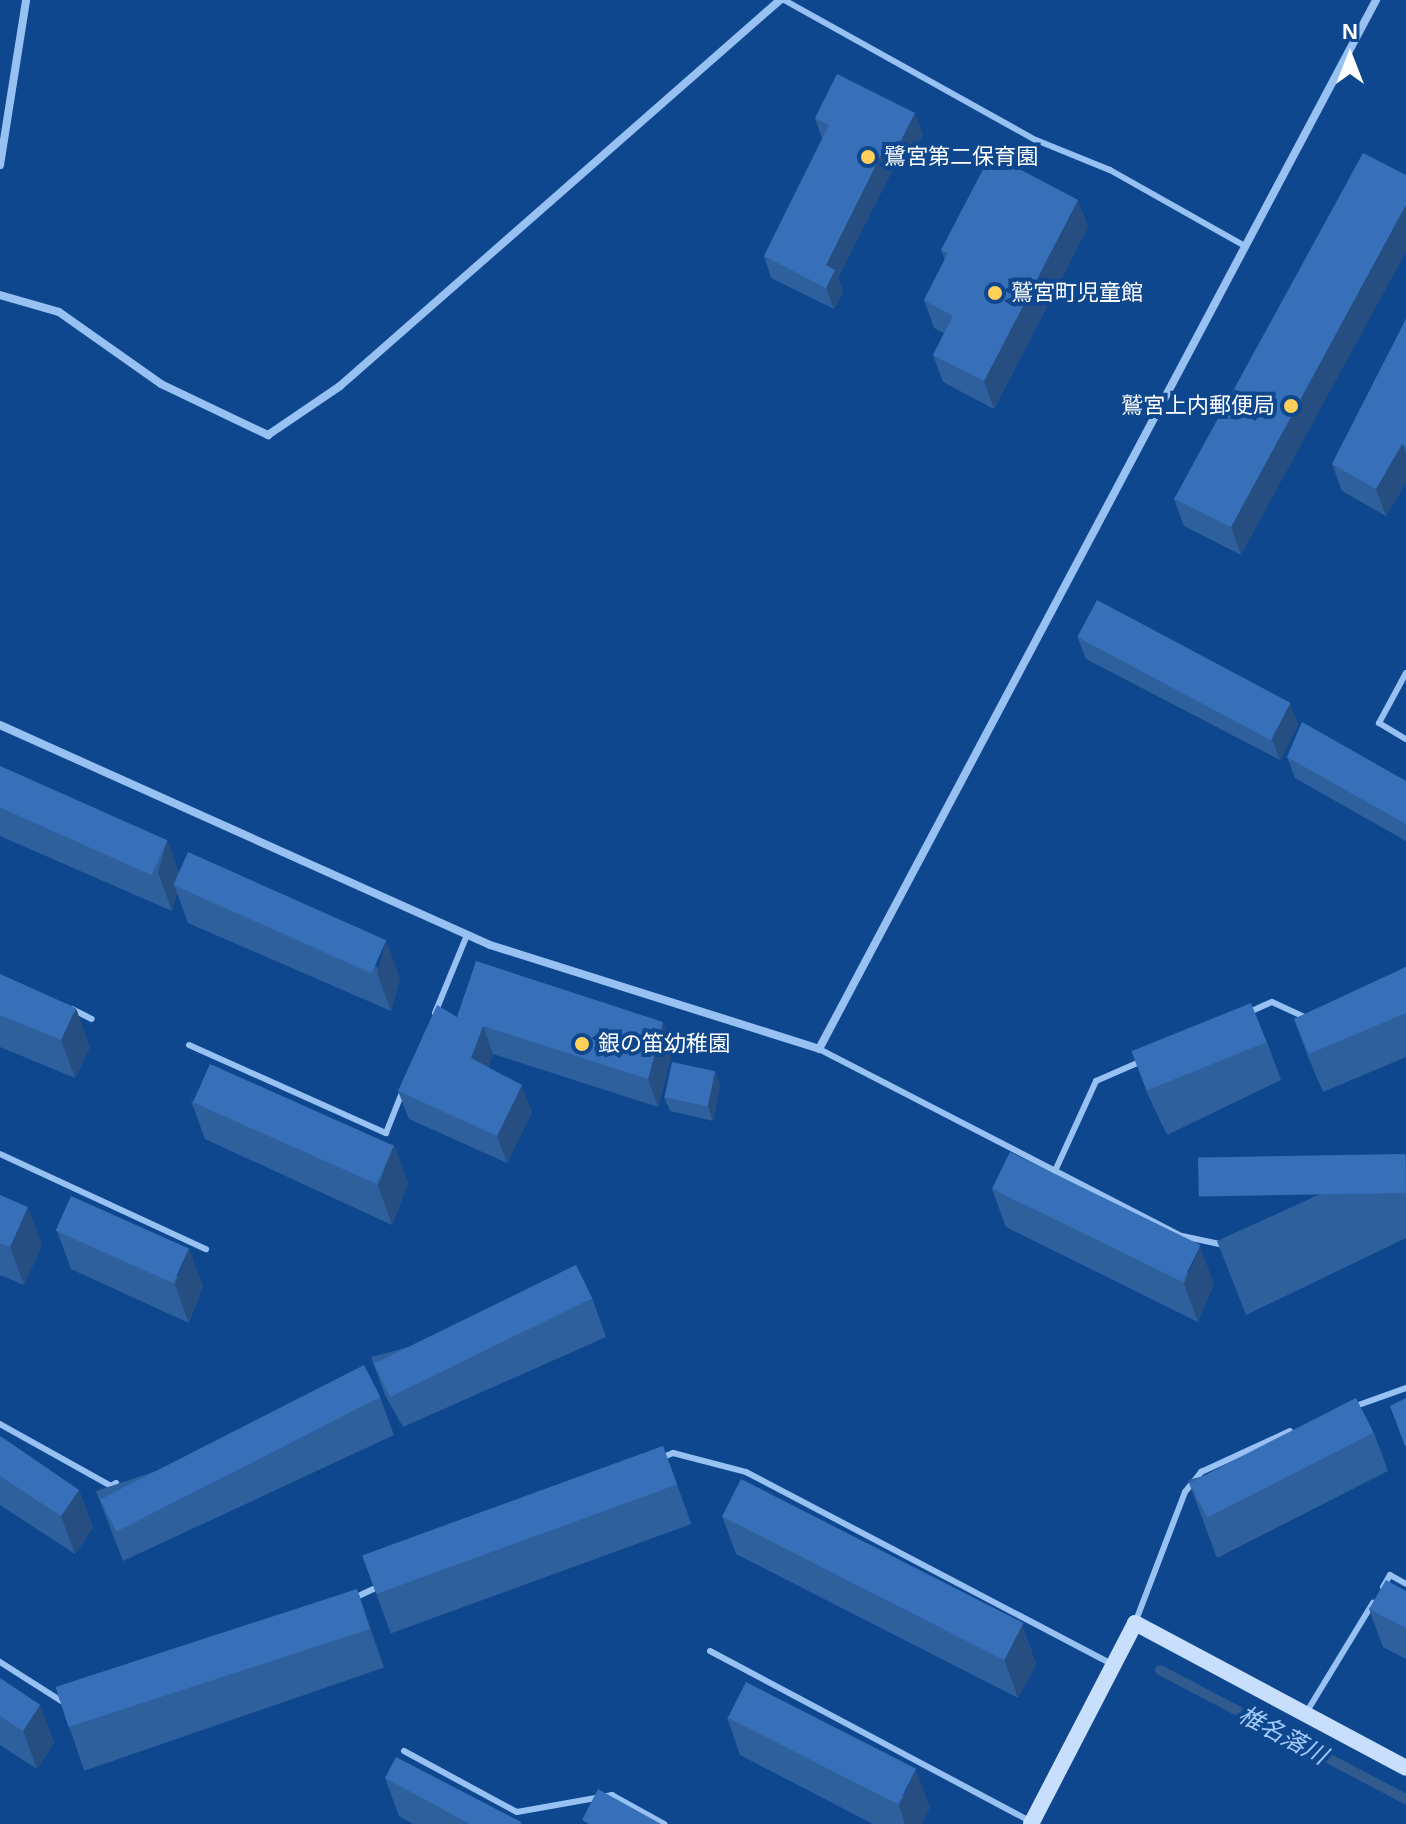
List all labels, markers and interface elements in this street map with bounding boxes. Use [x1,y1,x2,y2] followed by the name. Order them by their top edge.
[1310,16,1390,96] north arrow
[1342,19,1358,44] text: N
[884,144,1038,170] place label: 鷺宮第二保育園
[859,148,877,166] marker: 鷺宮第二保育園
[1011,280,1143,306] place label: 鷲宮町児童館
[986,284,1004,302] marker: 鷲宮町児童館
[1121,393,1275,419] place label: 鷲宮上内郵便局
[1282,397,1300,415] marker: 鷲宮上内郵便局
[598,1031,730,1057] place label: 銀の笛幼稚園
[573,1035,591,1053] marker: 銀の笛幼稚園
[1234,1700,1332,1770] water label: 椎名落川

